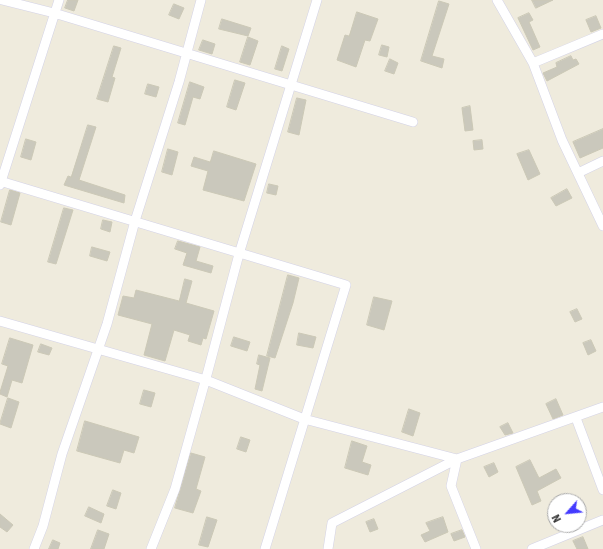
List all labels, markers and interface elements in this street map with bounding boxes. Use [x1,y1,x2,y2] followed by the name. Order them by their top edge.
[547,493,587,533] north arrow
[548,512,565,525] text: N

